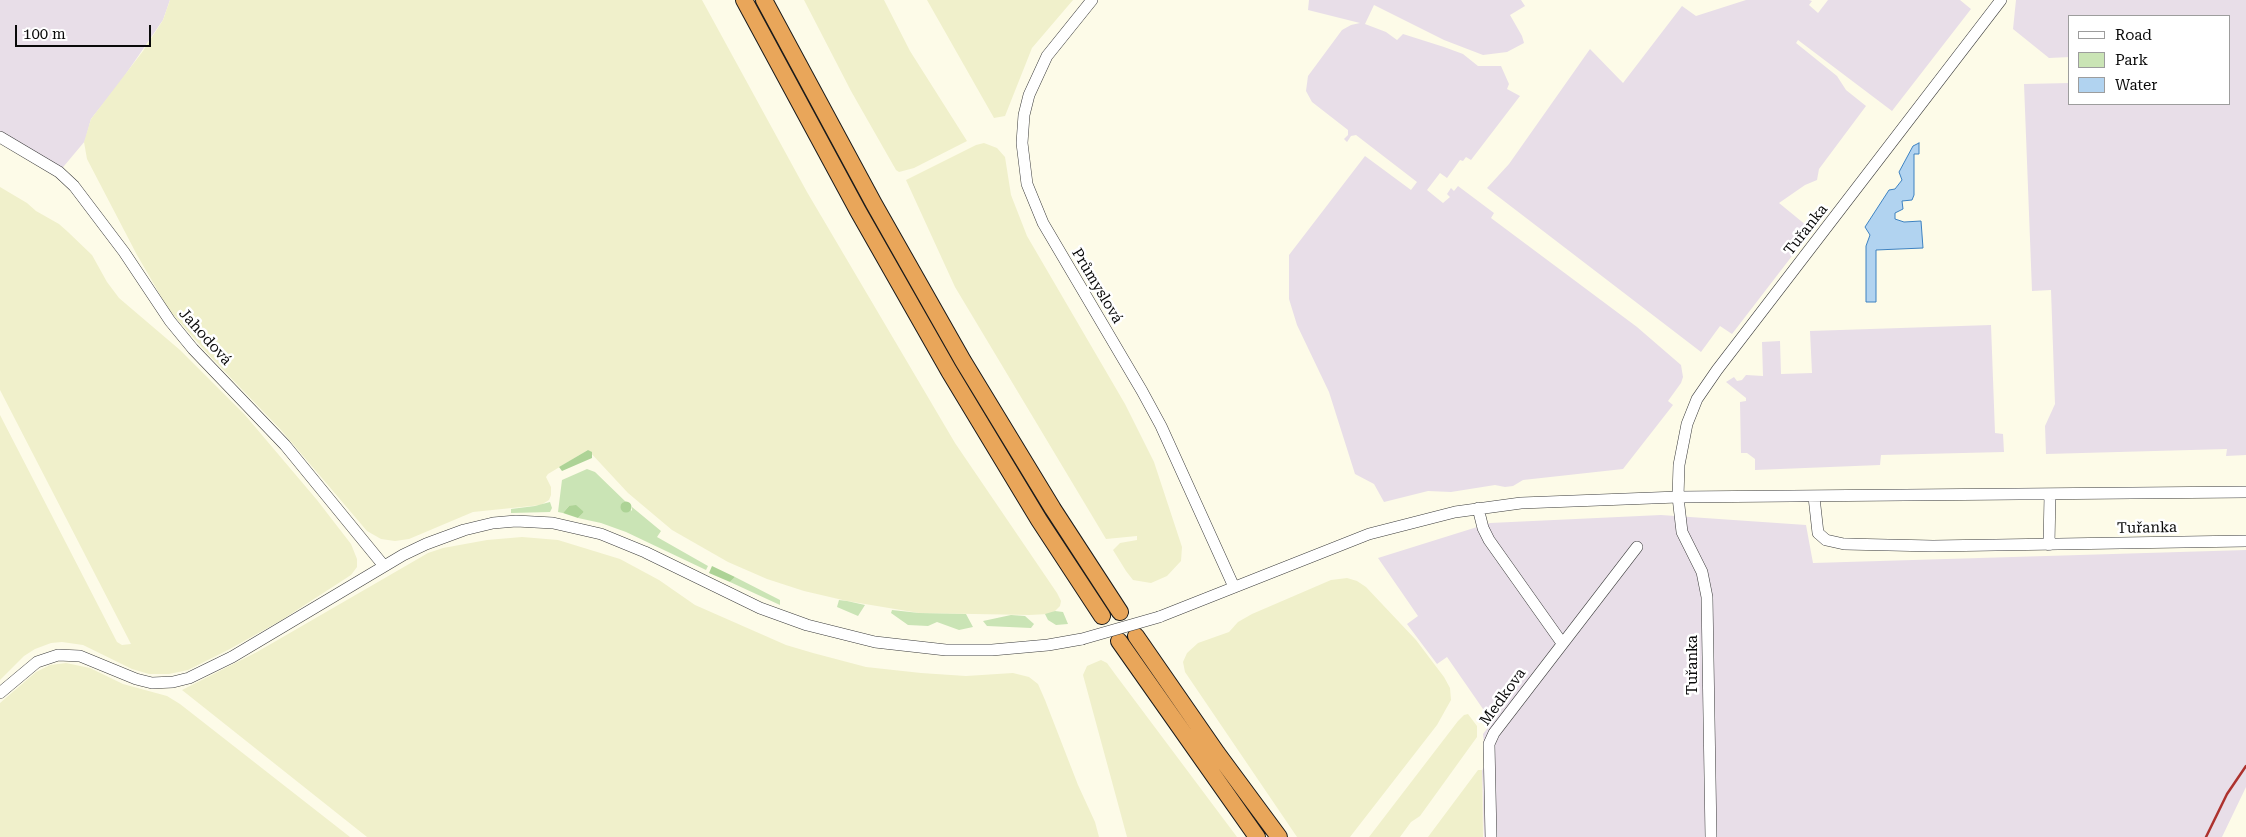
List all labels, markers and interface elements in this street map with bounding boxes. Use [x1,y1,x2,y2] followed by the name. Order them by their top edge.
[18,15,154,47] scale bar
[2068,15,2231,105] legend
[23,25,66,43] text: 100 m
[2115,26,2152,44] text: Road
[2115,51,2148,69] text: Park
[2115,76,2157,94] text: Water
[1780,201,1832,259] street label: Tuřanka
[1067,245,1127,327] street label: Průmyslová
[175,305,235,369] street label: Jahodová
[2117,518,2177,538] street label: Tuřanka
[1684,635,1702,695] street label: Tuřanka
[1476,665,1530,729] street label: Medkova

